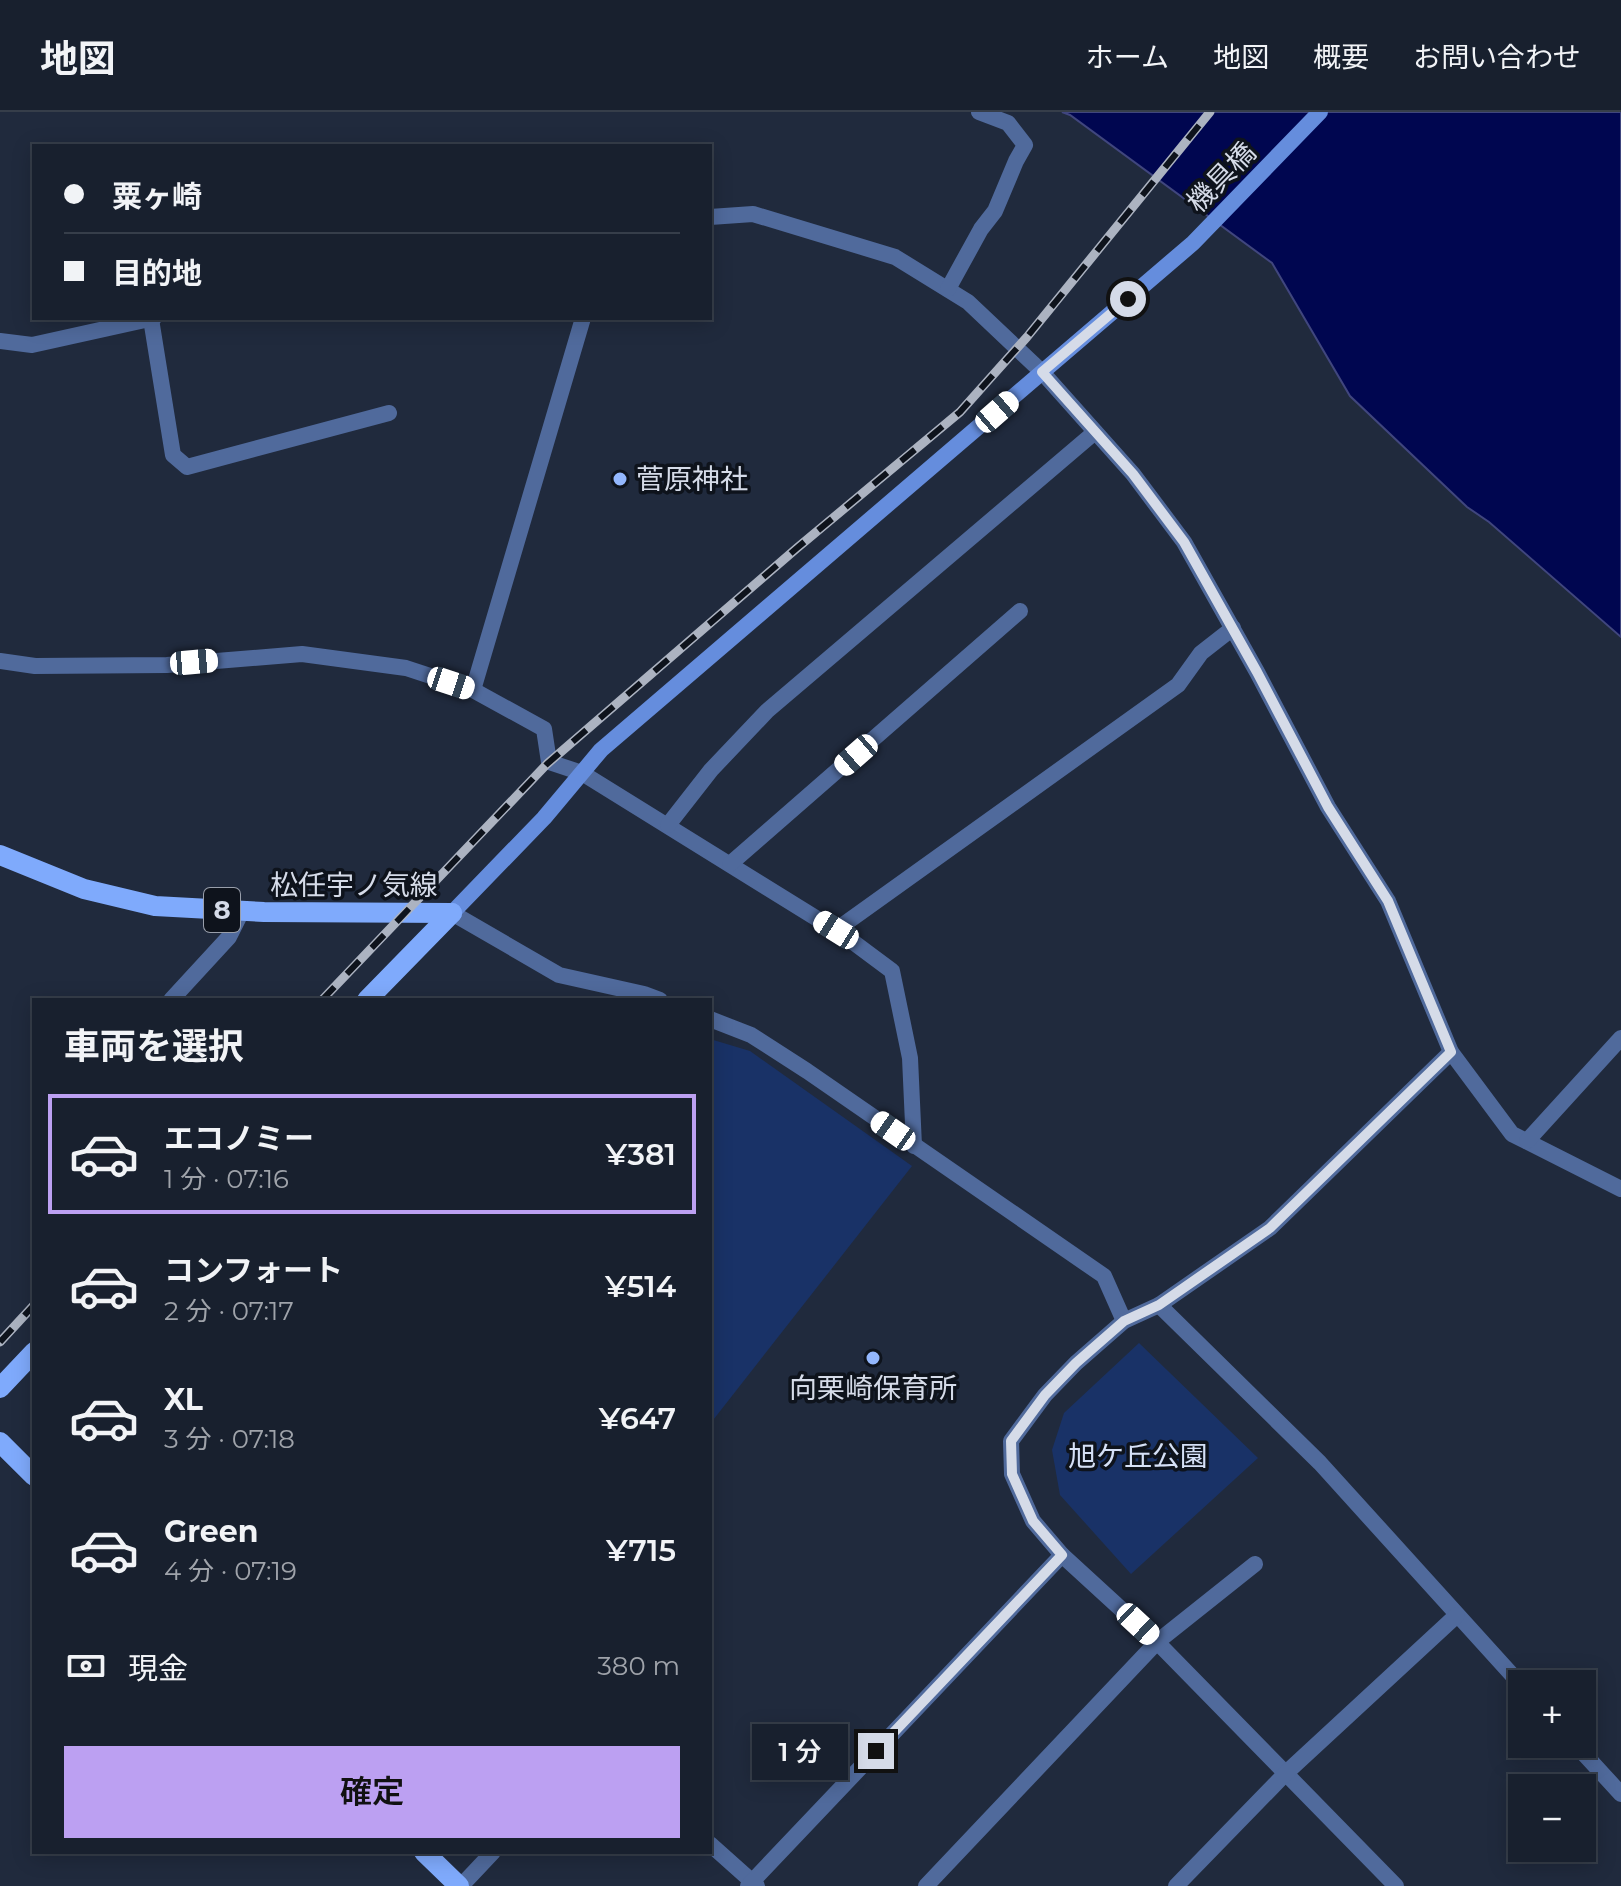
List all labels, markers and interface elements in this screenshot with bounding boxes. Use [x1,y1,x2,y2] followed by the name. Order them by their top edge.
[40,35,116,82] text: 地図
[1086,40,1169,74] text: ホーム
[1213,40,1269,74] text: 地図
[1313,40,1369,74] text: 概要
[1413,40,1581,74] text: お問い合わせ
[1180,135,1262,219] street label: 機具橋
[112,178,202,215] text: 粟ヶ崎
[112,255,202,292] text: 目的地
[1110,281,1146,317] route start
[971,387,1023,437] car
[636,462,748,496] place label: 菅原神社
[611,470,629,488] marker: 菅原神社
[169,648,219,676] car
[424,664,478,702] car
[830,730,882,780] car
[270,868,438,902] street label: 松任宇ノ気線
[204,888,240,932] road number: 8
[809,907,863,953] car
[64,1024,244,1068] text: 車両を選択
[866,1107,920,1155] car
[68,1118,140,1190] icon: car
[164,1120,314,1157] text: エコノミー
[606,1136,676,1173] text: ¥381
[164,1163,289,1195] text: 1 分 · 07:16
[68,1250,140,1322] icon: car
[164,1252,343,1289] text: コンフォート
[605,1268,676,1305] text: ¥514
[164,1295,294,1327] text: 2 分 · 07:17
[864,1349,882,1367] marker: 向栗崎保育所
[789,1371,957,1405] place label: 向栗崎保育所
[164,1381,203,1418] text: XL
[68,1382,140,1454] icon: car
[599,1400,676,1437] text: ¥647
[164,1423,295,1455] text: 3 分 · 07:18
[1068,1439,1208,1473] park label: 旭ケ丘公園
[164,1513,258,1550] text: Green
[68,1514,140,1586] icon: car
[606,1532,676,1569] text: ¥715
[164,1555,297,1587] text: 4 分 · 07:19
[1112,1599,1164,1649] car
[64,1644,108,1688] icon: cash
[128,1650,188,1687] text: 現金
[597,1650,680,1682] text: 380 m
[1508,1670,1596,1862] map controls
[1508,1670,1596,1758] button: +
[752,1723,848,1779] callout: 1 分
[858,1733,894,1769] route end
[778,1736,822,1768] text: 1 分
[64,1746,680,1838] button: 確定
[1508,1774,1596,1862] button: −

